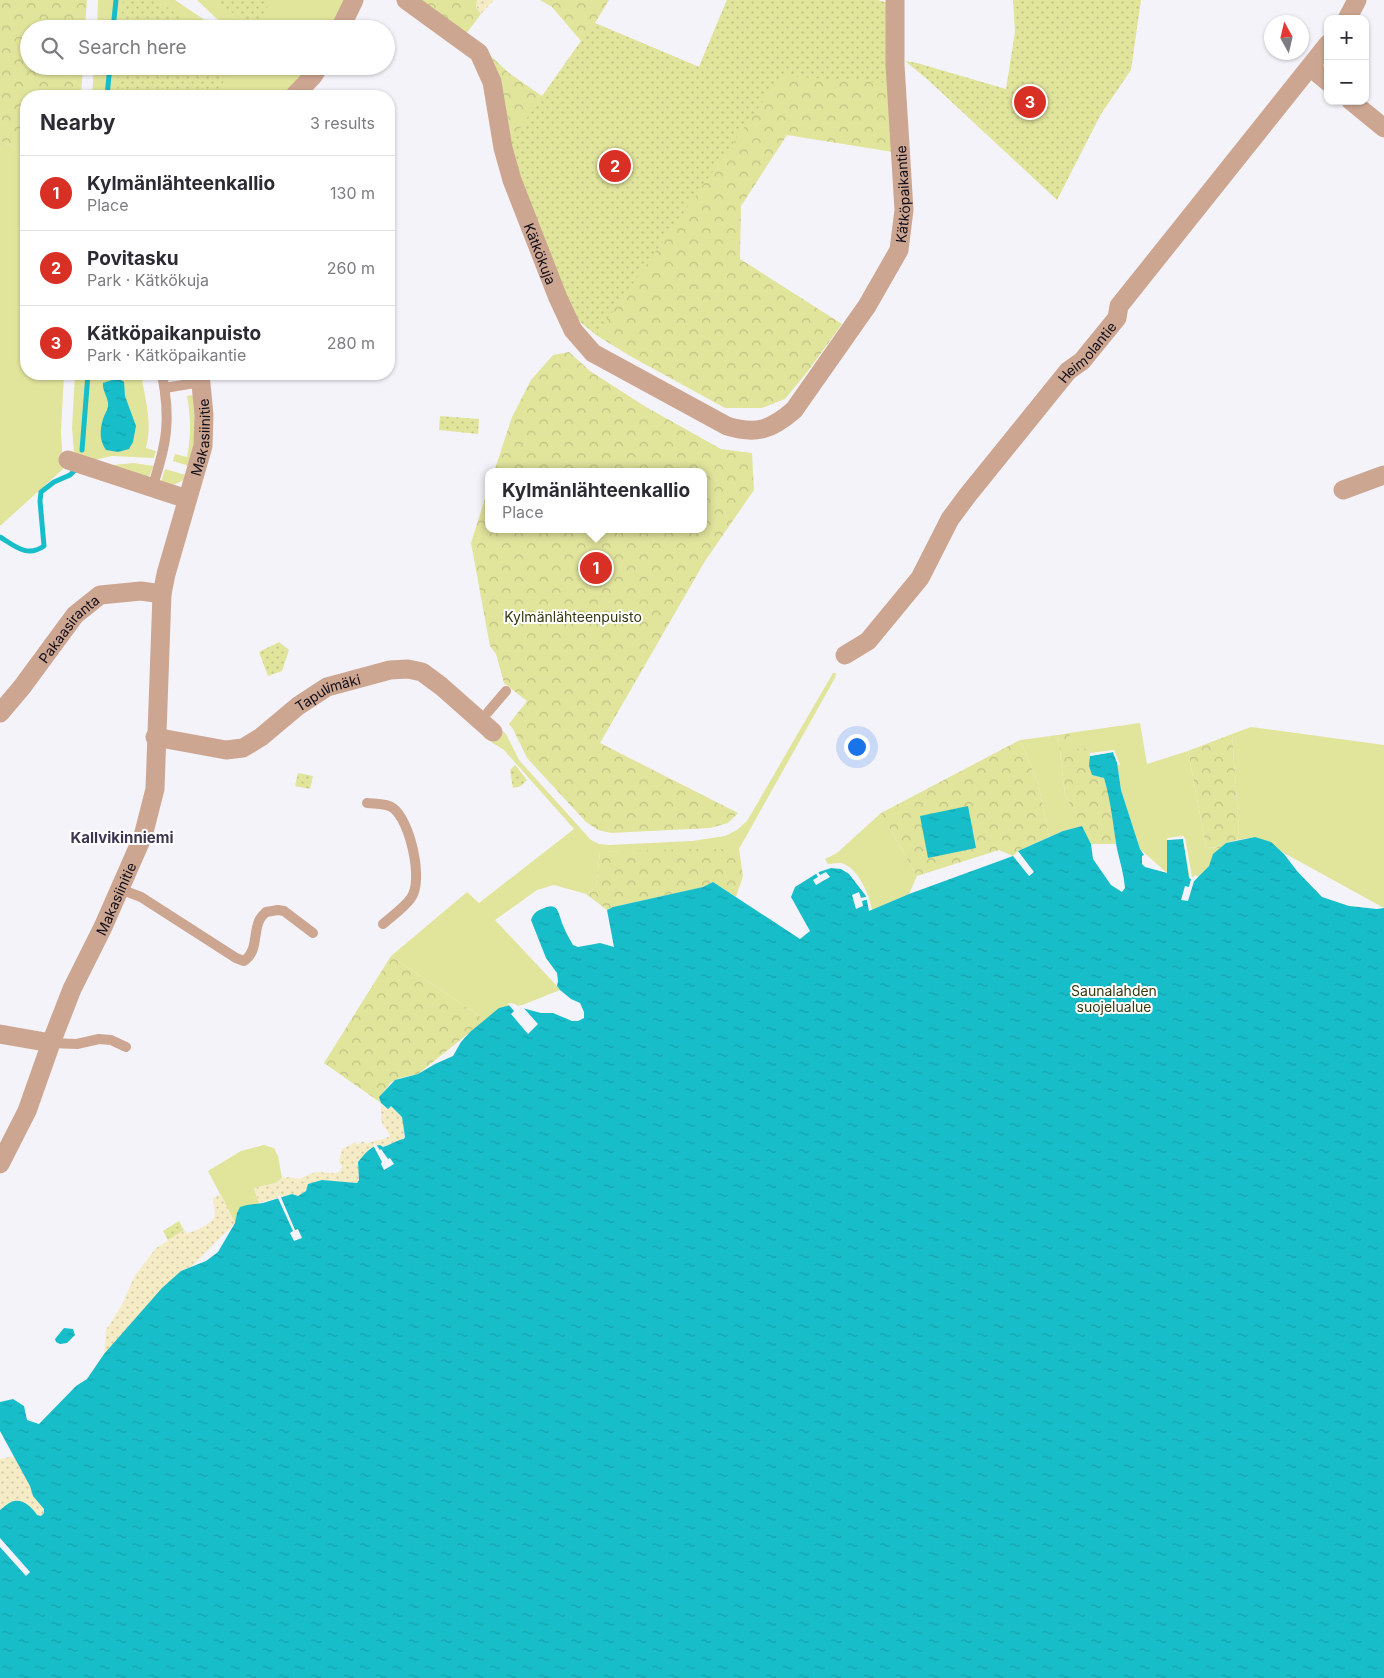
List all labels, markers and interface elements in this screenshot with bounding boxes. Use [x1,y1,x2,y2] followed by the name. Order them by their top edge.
[1264,15,1309,60] north arrow
[1324,15,1369,105] map controls
[1324,15,1369,60] button: +
[20,20,395,75] search box
[38,34,66,62] icon: search
[78,36,187,59] text: Search here
[1324,60,1369,105] button: −
[1014,83,1046,121] pin: 3
[40,110,115,135] text: Nearby
[310,113,375,133] text: 3 results
[891,145,913,244] street label: Kätköpaikantie
[599,147,631,185] pin: 2
[87,172,275,195] text: Kylmänlähteenkallio
[53,183,59,203] text: 1
[330,183,375,203] text: 130 m
[87,195,129,215] text: Place
[521,220,560,287] street label: Kätkökuja
[87,247,179,270] text: Povitasku
[51,258,61,278] text: 2
[327,258,375,278] text: 260 m
[87,270,209,290] text: Park · Kätkökuja
[1054,318,1119,386] street label: Heimolantie
[87,322,261,345] text: Kätköpaikanpuisto
[51,333,61,353] text: 3
[327,333,375,353] text: 280 m
[87,345,246,365] text: Park · Kätköpaikantie
[186,398,213,478] street label: Makasiinitie
[485,468,707,533] popup
[502,479,690,502] text: Kylmänlähteenkallio
[502,502,543,522] text: Place
[580,549,612,587] pin: 1
[34,591,102,666] street label: Pakaasiranta
[504,608,642,625] park label: Kylmänlähteenpuisto
[292,670,362,714] street label: Tapulimäki
[844,734,870,760] your location
[70,828,174,847] district label: Kallvikinniemi
[92,859,139,938] street label: Makasiinitie
[1071,982,1157,1015] park label: Saunalahden suojelualue

